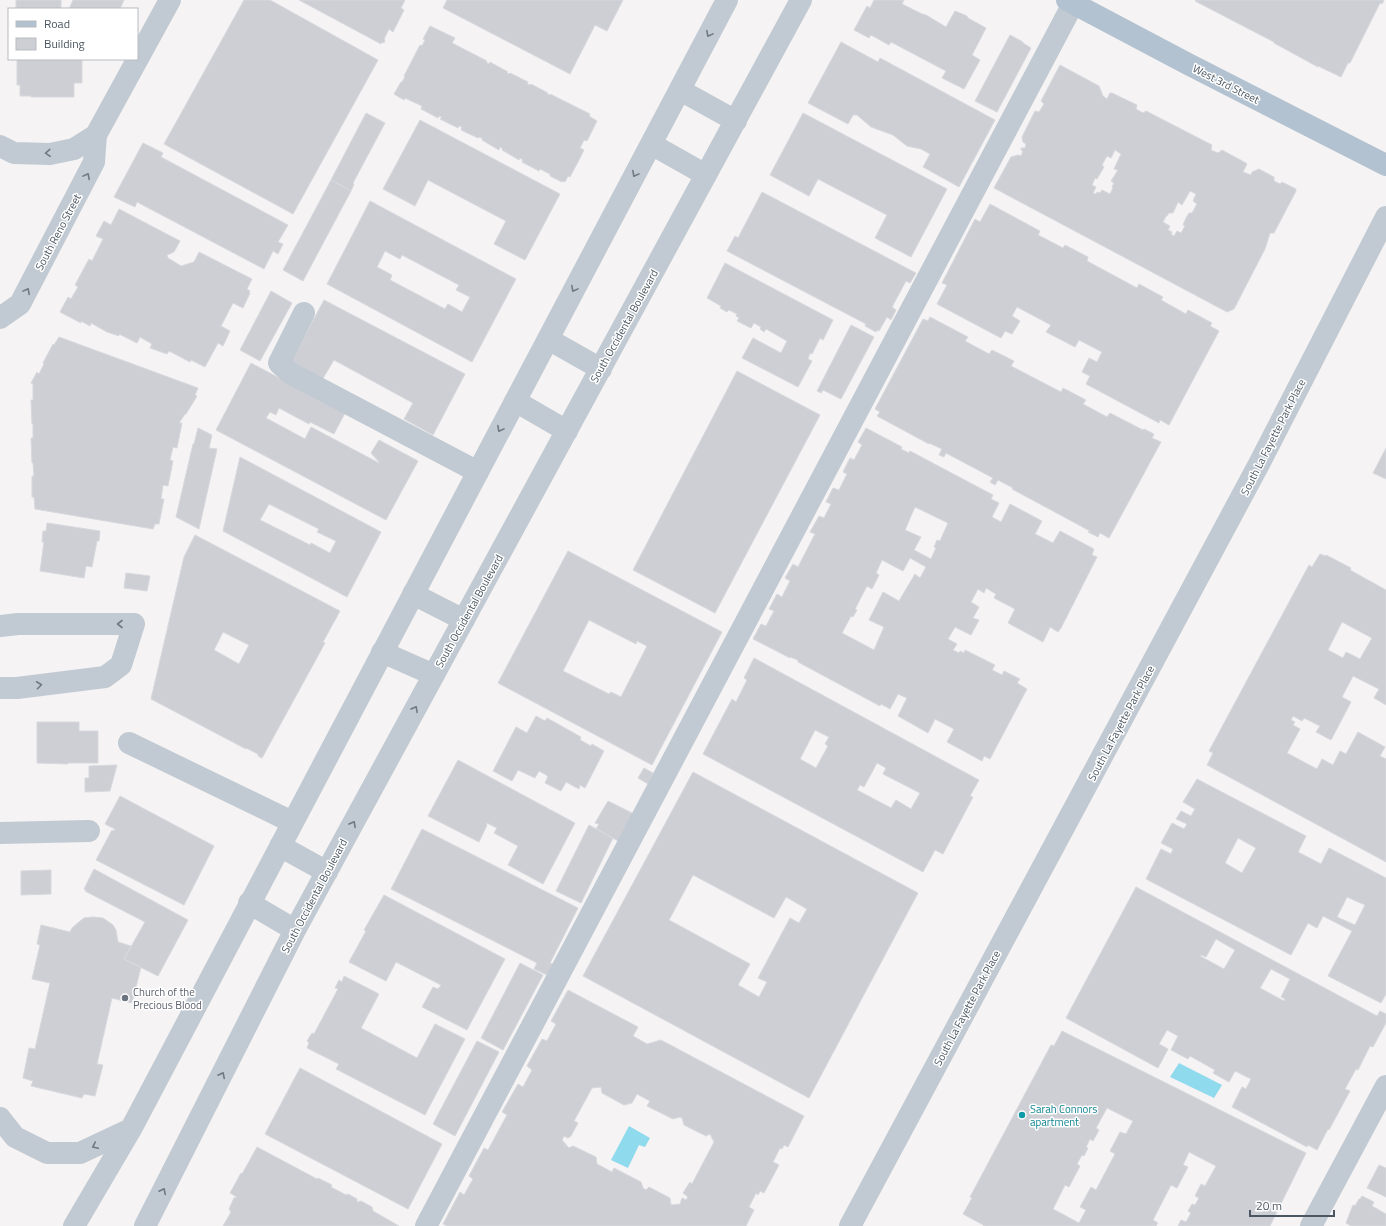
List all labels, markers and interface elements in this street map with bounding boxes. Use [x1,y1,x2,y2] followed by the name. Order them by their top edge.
[8,8,138,60] legend
[44,14,70,33] text: Road
[706,30,714,38] one-way arrow
[44,34,85,53] text: Building
[1190,60,1262,108] street label: West 3rd Street
[45,149,51,158] one-way arrow
[632,170,640,177] one-way arrow
[82,173,90,180] one-way arrow
[31,191,85,273] street label: South Reno Street
[586,266,662,386] street label: South Occidental Boulevard
[572,285,579,292] one-way arrow
[22,288,29,295] one-way arrow
[1237,376,1310,498] street label: South La Fayette Park Place
[498,424,505,432] one-way arrow
[431,551,507,671] street label: South Occidental Boulevard
[117,620,123,628] one-way arrow
[1084,662,1158,784] street label: South La Fayette Park Place
[36,681,42,690] one-way arrow
[411,706,418,714] one-way arrow
[348,821,356,828] one-way arrow
[277,836,351,956] street label: South Occidental Boulevard
[930,947,1004,1069] street label: South La Fayette Park Place
[133,984,202,1013] place label: Church of the Precious Blood
[120,993,130,1003] marker: Church of the Precious Blood
[217,1072,224,1080] one-way arrow
[1030,1101,1097,1130] place label: Sarah Connors apartment
[1017,1110,1027,1120] marker: Sarah Connors apartment
[92,1141,100,1149] one-way arrow
[158,1188,166,1195] one-way arrow
[1250,1192,1334,1218] scale bar
[1256,1196,1282,1215] text: 20 m

